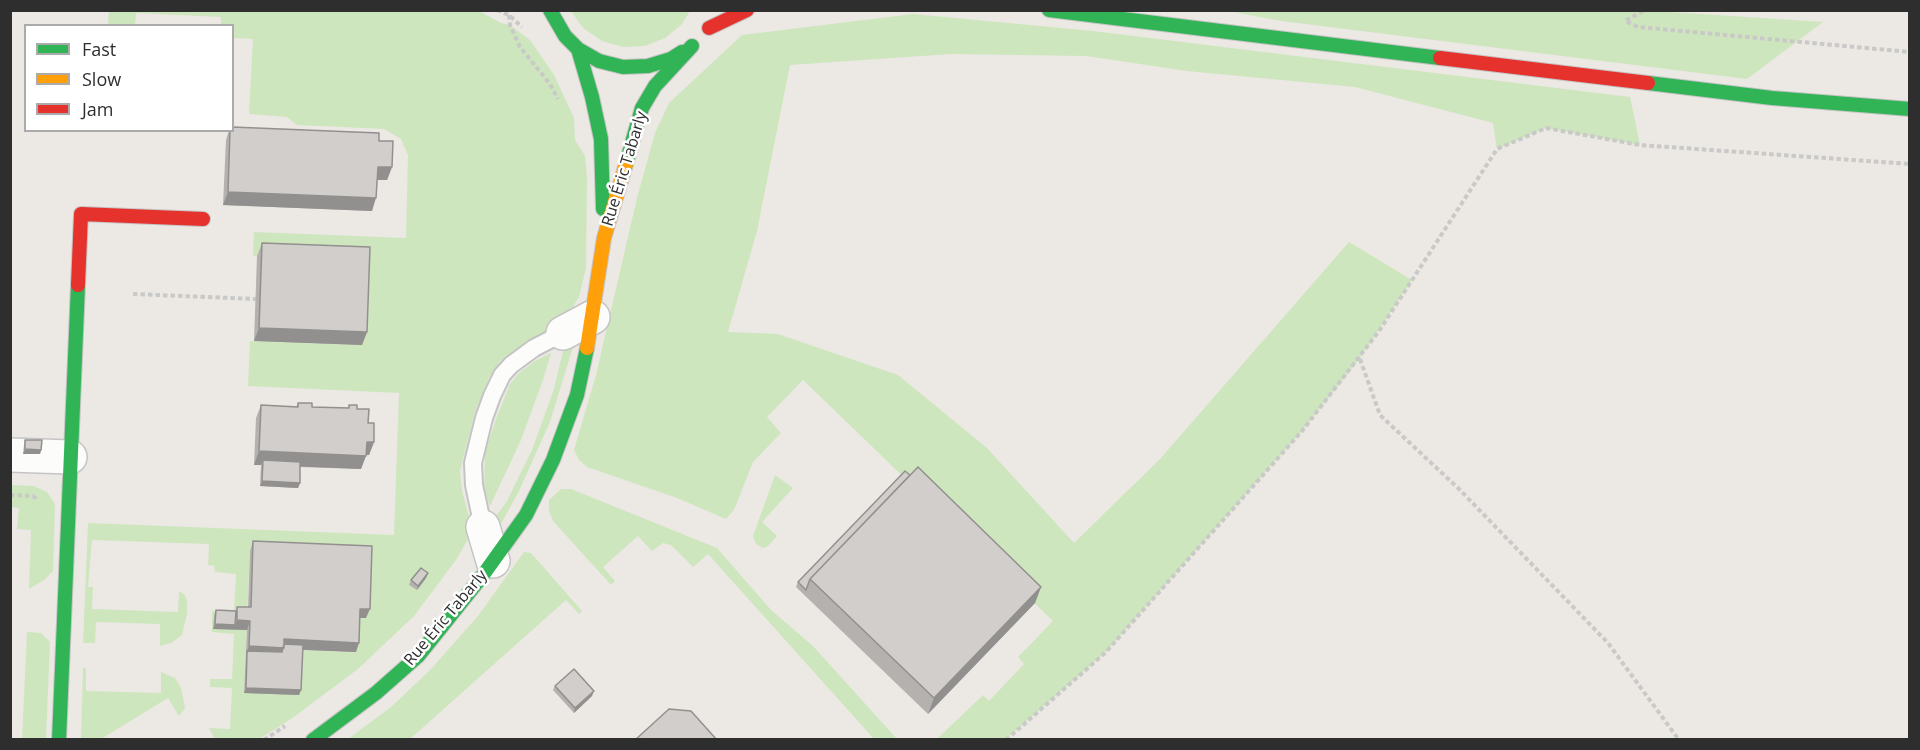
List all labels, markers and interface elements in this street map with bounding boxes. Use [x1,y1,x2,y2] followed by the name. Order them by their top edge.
[24,24,234,132] legend
[82,37,116,61] text: Fast
[82,67,121,91] text: Slow
[82,97,114,121] text: Jam
[598,109,652,229] street label: Rue Éric Tabarly
[400,566,492,670] street label: Rue Éric Tabarly

